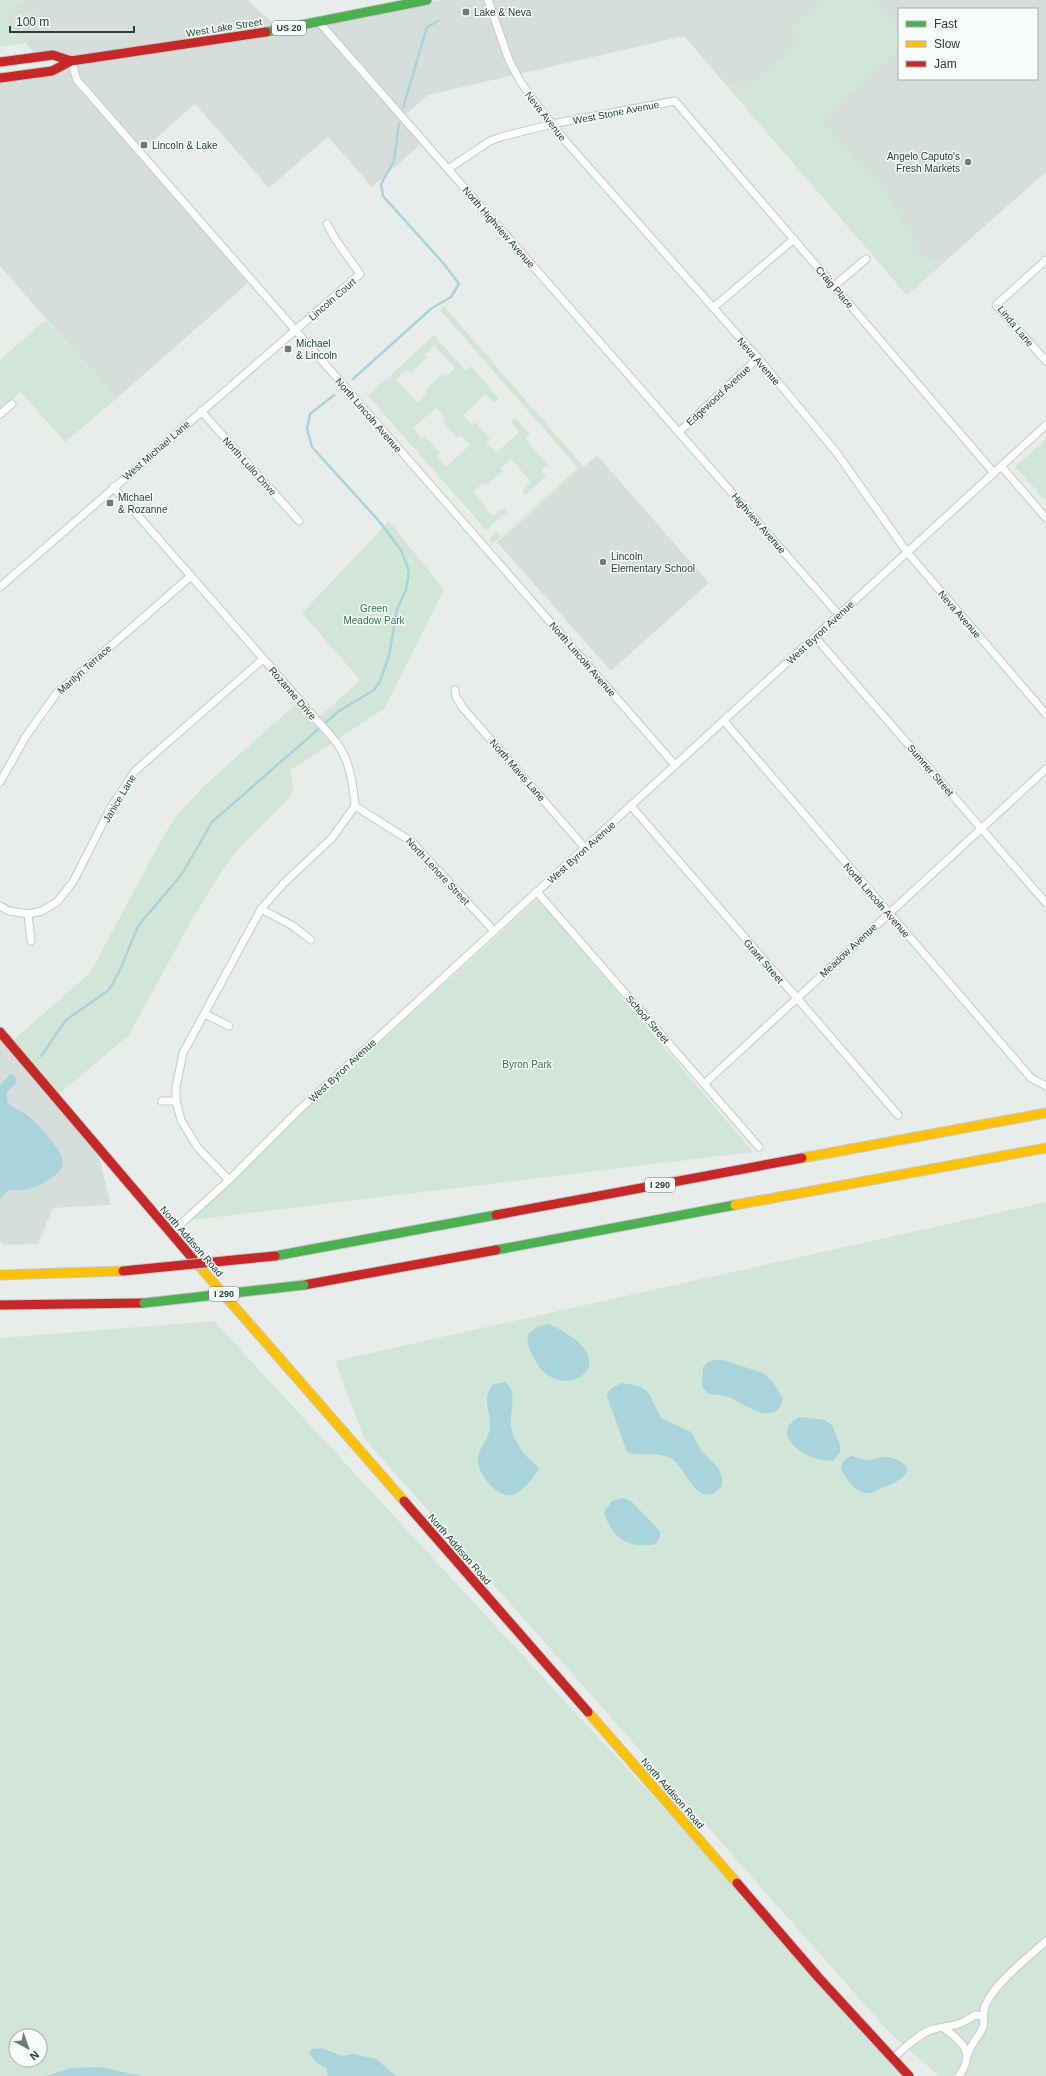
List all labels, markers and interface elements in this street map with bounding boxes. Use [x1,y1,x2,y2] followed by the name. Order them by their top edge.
[461,7,471,17] marker: Lake & Neva
[474,7,532,18] place label: Lake & Neva
[10,8,134,34] scale bar
[898,8,1038,80] legend
[16,15,49,29] text: 100 m
[185,16,263,39] street label: West Lake Street
[934,17,958,31] text: Fast
[272,21,306,35] road number: US 20
[934,37,960,51] text: Slow
[934,57,957,71] text: Jam
[523,90,568,143] street label: Neva Avenue
[572,99,661,126] street label: West Stone Avenue
[139,140,149,150] marker: Lincoln & Lake
[152,140,218,151] place label: Lincoln & Lake
[887,151,960,174] place label: Angelo Caputo's Fresh Markets
[963,157,973,167] marker: Angelo Caputo's Fresh Markets
[460,185,537,270] street label: North Highview Avenue
[814,264,856,311] street label: Craig Place
[306,276,358,323] street label: Lincoln Court
[995,304,1036,349] street label: Linda Lane
[735,335,783,388] street label: Neva Avenue
[296,338,337,361] place label: Michael & Lincoln
[283,344,293,354] marker: Michael & Lincoln
[684,363,753,428] street label: Edgewood Avenue
[333,376,404,455] street label: North Lincoln Avenue
[121,418,192,482] street label: West Michael Lane
[221,435,279,498] street label: North Lullo Drive
[729,491,788,556] street label: Highview Avenue
[118,492,168,515] place label: Michael & Rozanne
[105,498,115,508] marker: Michael & Rozanne
[611,551,695,574] place label: Lincoln Elementary School
[598,557,608,567] marker: Lincoln Elementary School
[936,588,984,641] street label: Neva Avenue
[785,598,856,666] street label: West Byron Avenue
[343,603,406,626] park label: Green Meadow Park
[547,620,618,699] street label: North Lincoln Avenue
[55,642,114,696] street label: Marilyn Terrace
[267,665,319,722] street label: Rozanne Drive
[488,737,548,804] street label: North Mavis Lane
[905,742,956,798] street label: Sumner Street
[101,772,138,824] street label: Janice Lane
[545,819,618,886] street label: West Byron Avenue
[404,835,472,907] street label: North Lenore Street
[841,861,912,940] street label: North Lincoln Avenue
[818,921,879,980] street label: Meadow Avenue
[742,937,786,986] street label: Grant Street
[624,993,672,1046] street label: School Street
[307,1036,378,1104] street label: West Byron Avenue
[502,1059,553,1070] park label: Byron Park
[645,1178,675,1192] road number: I 290
[158,1204,225,1279] street label: North Addison Road
[209,1287,239,1301] road number: I 290
[426,1512,493,1587] street label: North Addison Road
[639,1756,706,1831] street label: North Addison Road
[8,2028,48,2068] north arrow
[28,2048,41,2063] text: N

